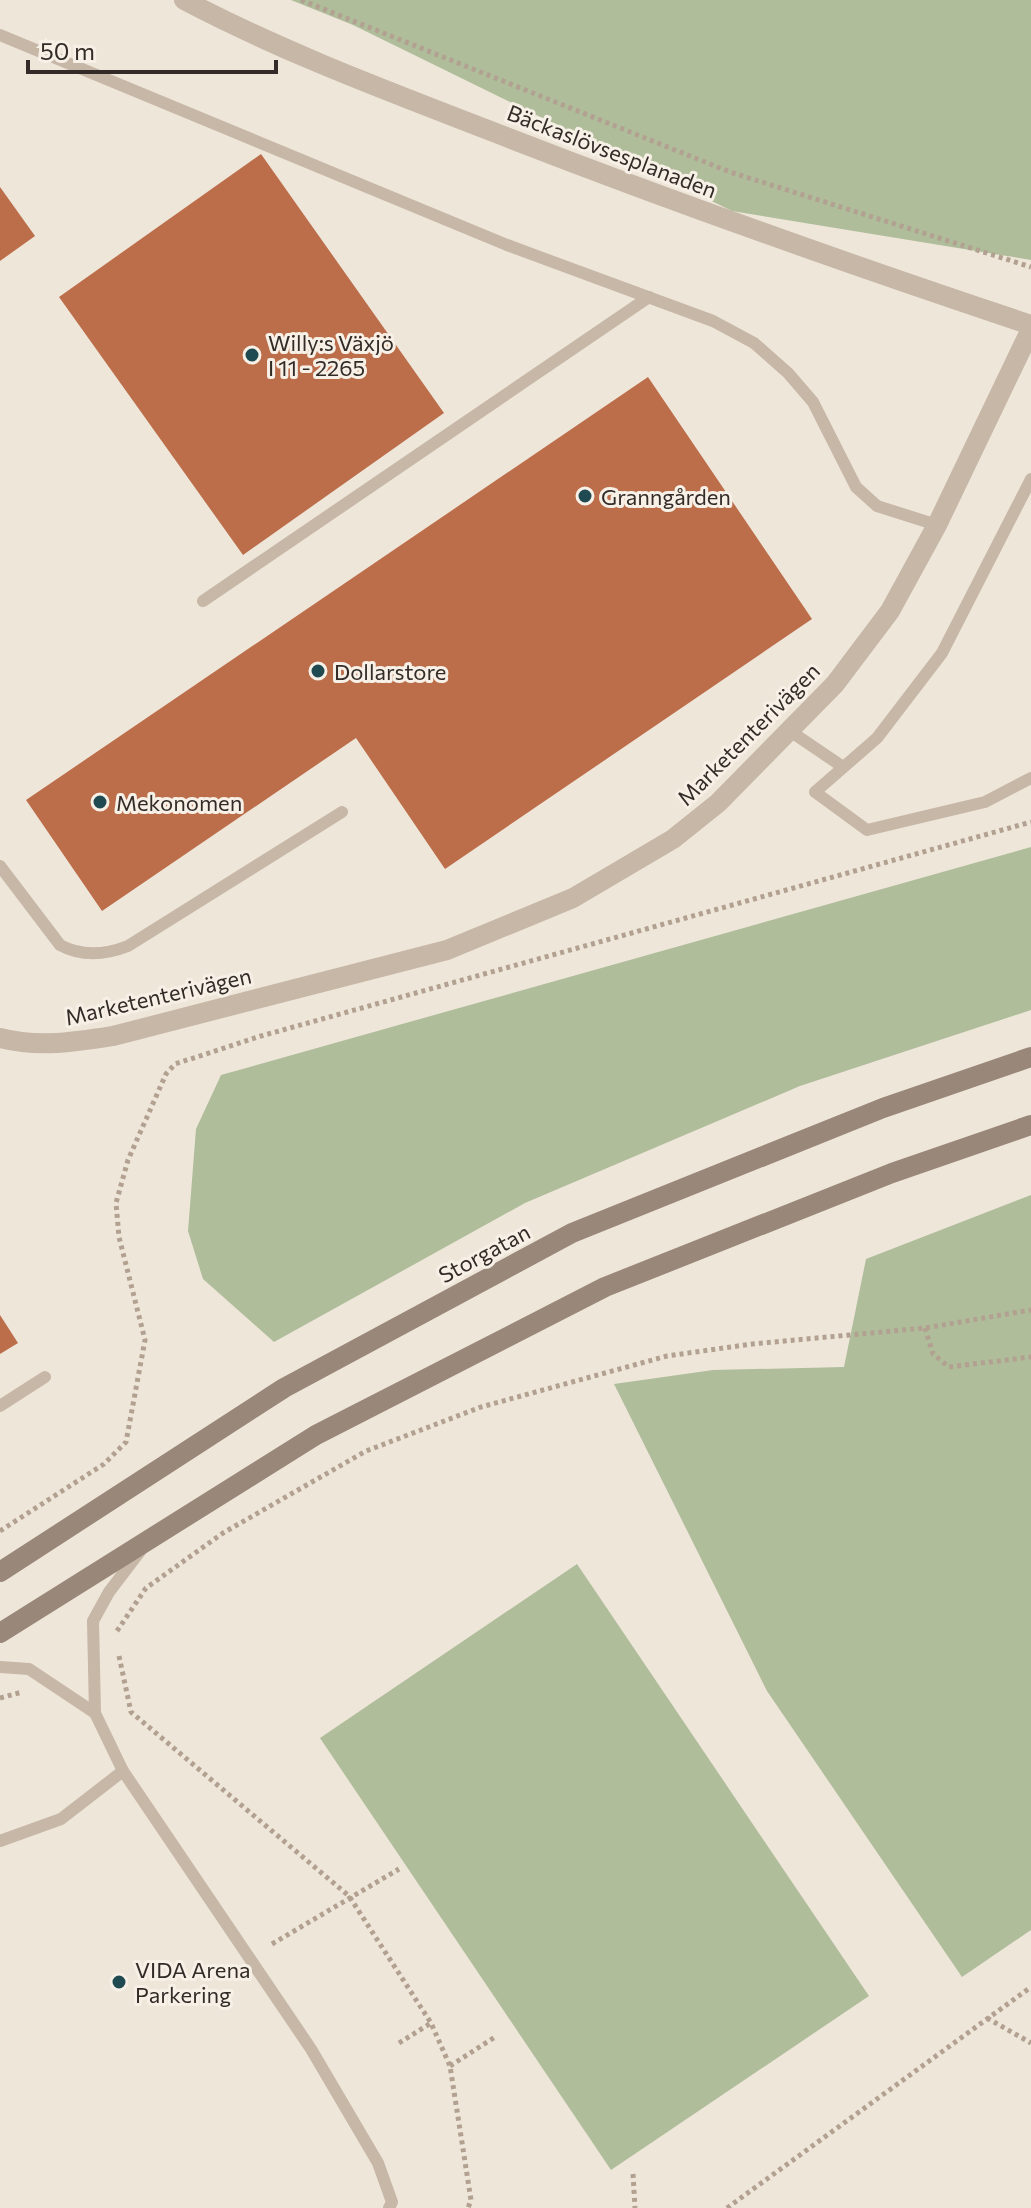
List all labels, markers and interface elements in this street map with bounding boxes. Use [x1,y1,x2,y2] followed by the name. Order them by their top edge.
[28,24,276,74] scale bar
[40,36,95,65] text: 50 m
[503,99,721,203] street label: Bäckaslövsesplanaden
[268,329,394,381] place label: Willy:s Växjö I 11 - 2265
[243,346,261,364] marker: Willy:s Växjö I 11 - 2265
[601,483,731,510] place label: Granngården
[576,487,594,505] marker: Granngården
[671,657,825,811] street label: Marketenterivägen
[334,658,446,685] place label: Dollarstore
[309,662,327,680] marker: Dollarstore
[116,789,242,816] place label: Mekonomen
[91,793,109,811] marker: Mekonomen
[62,961,254,1031] street label: Marketenterivägen
[434,1218,534,1288] street label: Storgatan
[135,1956,251,2008] place label: VIDA Arena Parkering
[110,1973,128,1991] marker: VIDA Arena Parkering

